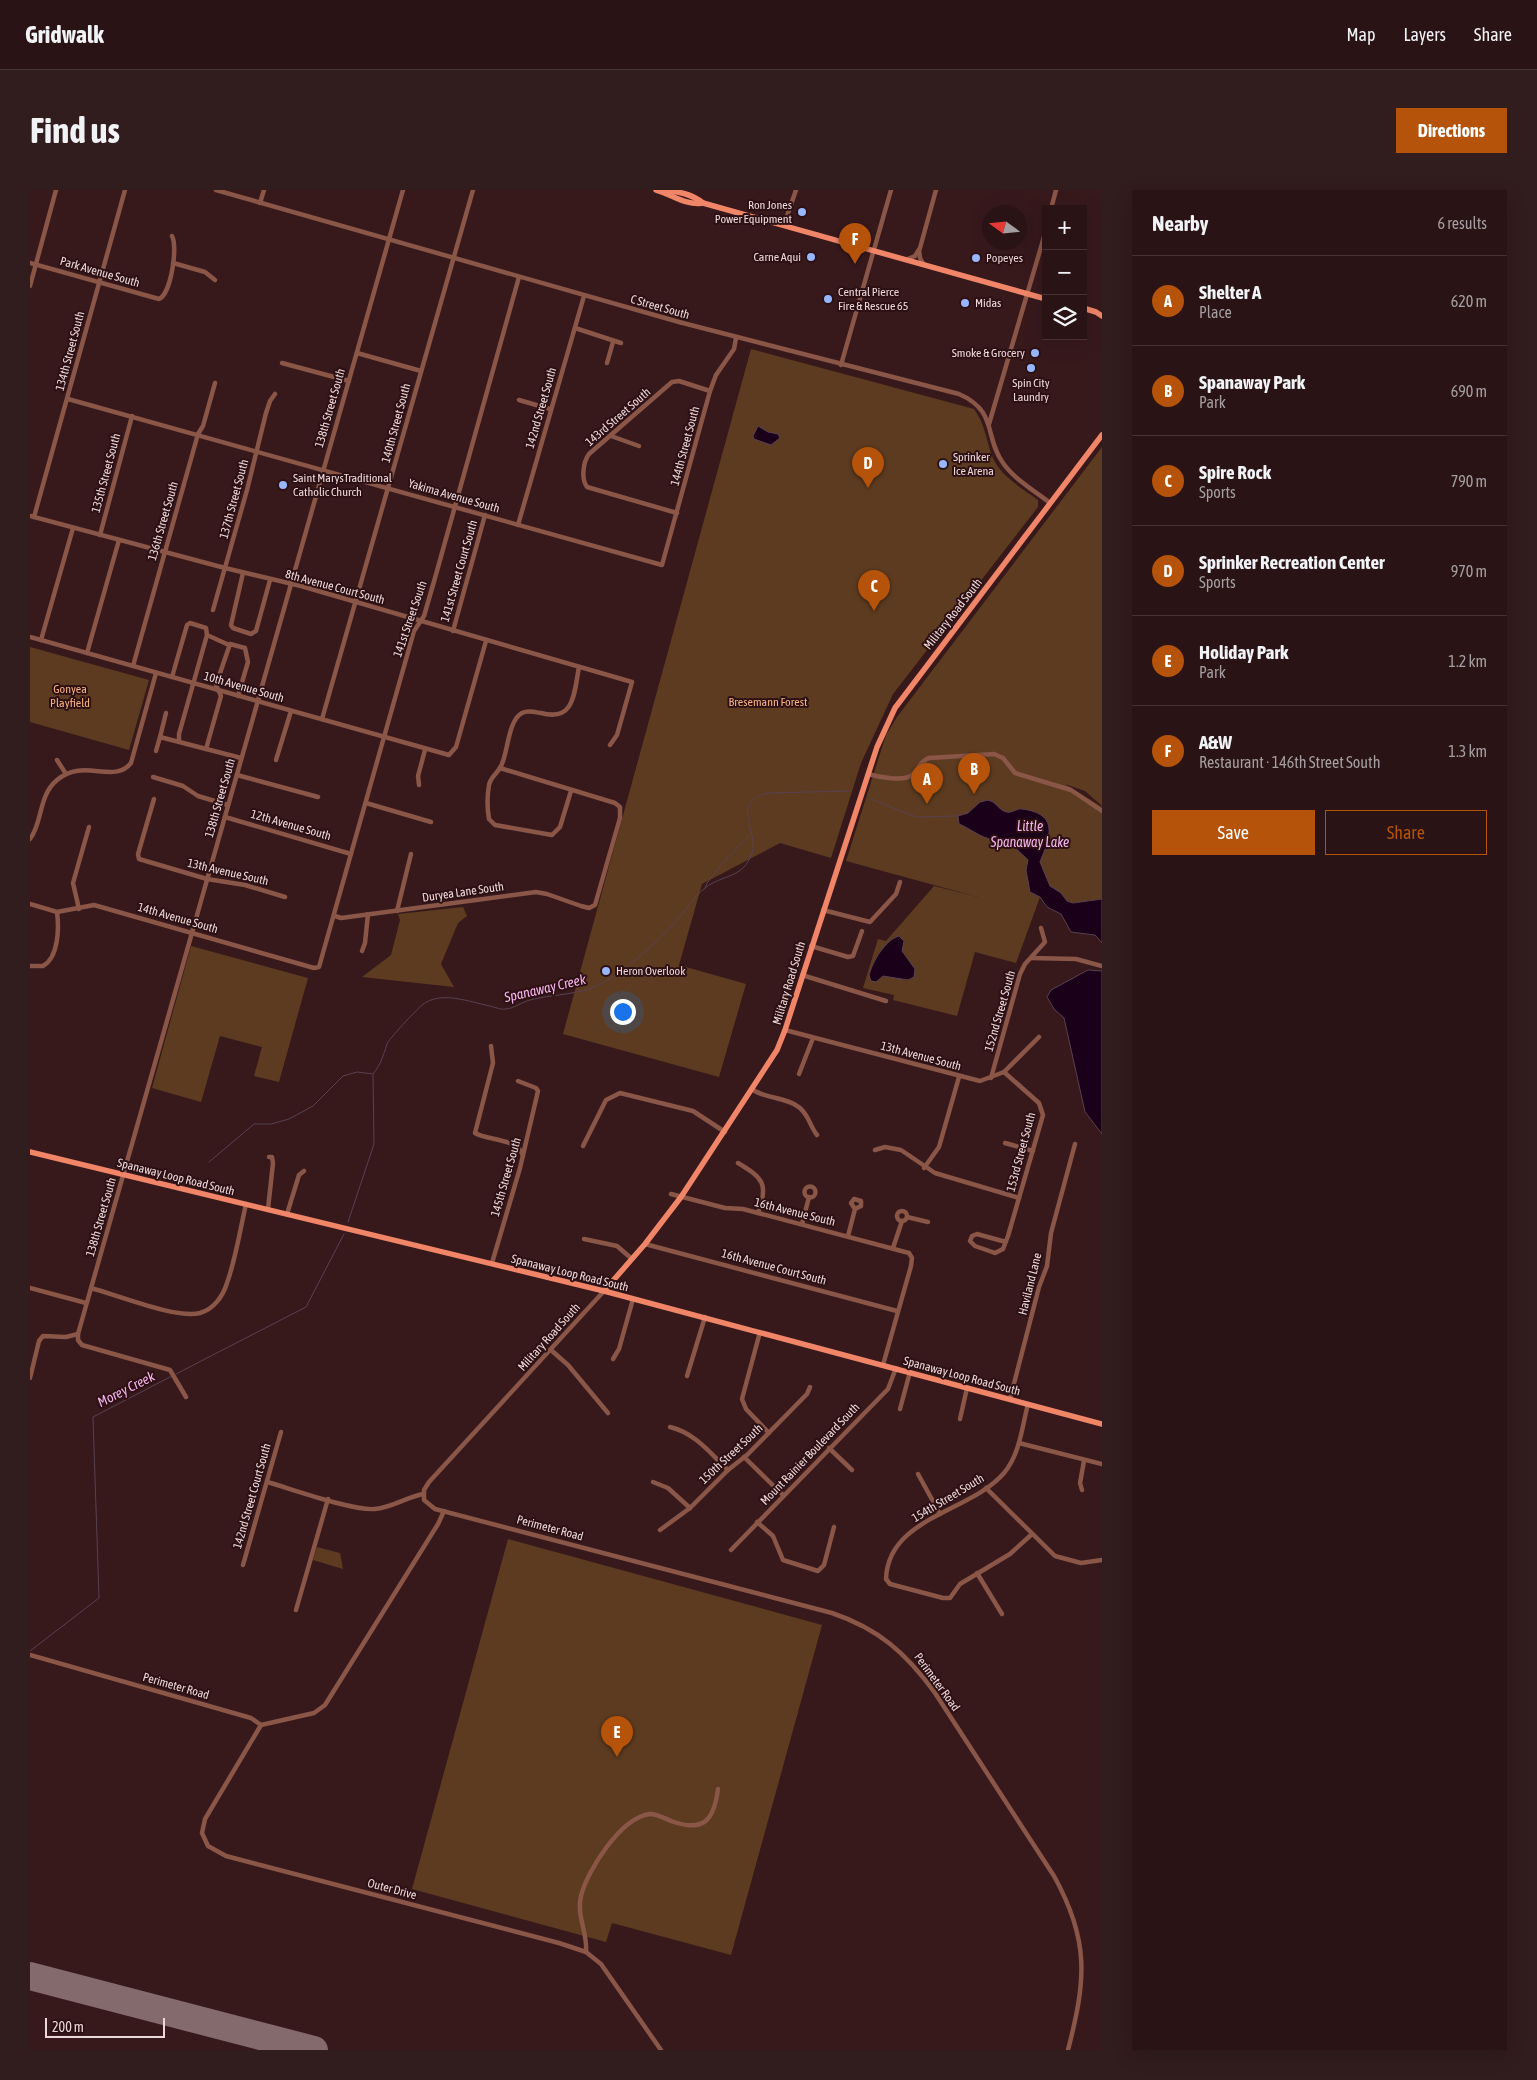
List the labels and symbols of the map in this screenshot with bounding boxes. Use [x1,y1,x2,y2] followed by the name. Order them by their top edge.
[715,198,793,226] place label: Ron Jones Power Equipment
[982,205,1027,250] north arrow
[796,206,808,218] marker: Ron Jones Power Equipment
[839,223,871,264] pin: F
[753,250,801,264] place label: Carne Aqui
[805,251,817,263] marker: Carne Aqui
[986,251,1023,265] place label: Popeyes
[970,252,982,264] marker: Popeyes
[59,254,141,290] street label: Park Avenue South
[838,285,908,313] place label: Central Pierce Fire & Rescue 65
[629,292,691,322] street label: C Street South
[822,293,834,305] marker: Central Pierce Fire & Rescue 65
[975,296,1001,310] place label: Midas
[959,297,971,309] marker: Midas
[53,310,87,392] street label: 134th Street South
[952,346,1025,360] place label: Smoke & Grocery
[1029,347,1041,359] marker: Smoke & Grocery
[1025,362,1037,374] marker: Spin City Laundry
[523,366,559,450] street label: 142nd Street South
[312,367,348,449] street label: 138th Street South
[1012,376,1050,404] place label: Spin City Laundry
[379,382,413,464] street label: 140th Street South
[583,385,653,449] street label: 143rd Street South
[668,405,702,487] street label: 144th Street South
[89,432,123,514] street label: 135th Street South
[852,447,884,488] pin: D
[953,450,994,478] place label: Sprinker Ice Arena
[217,458,251,540] street label: 137th Street South
[937,458,949,470] marker: Sprinker Ice Arena
[293,471,393,499] place label: Saint MarysTraditional Catholic Church
[407,476,501,516] street label: Yakima Avenue South
[277,479,289,491] marker: Saint MarysTraditional Catholic Church
[145,480,181,562] street label: 136th Street South
[438,518,480,624] street label: 141st Street Court South
[284,567,386,607] street label: 8th Avenue Court South
[858,570,890,611] pin: C
[921,576,985,652] street label: Military Road South
[390,579,430,659] street label: 141st Street South
[202,669,286,705] street label: 10th Avenue South
[50,682,90,710] park label: Gonyea Playfield
[729,695,808,709] park label: Bresemann Forest
[958,753,990,794] pin: B
[202,757,238,839] street label: 138th Street South
[911,763,943,804] pin: A
[249,807,333,843] street label: 12th Avenue South
[990,818,1069,850] water label: Little Spanaway Lake
[186,856,270,888] street label: 13th Avenue South
[421,879,505,905] street label: Duryea Lane South
[136,900,220,936] street label: 14th Avenue South
[770,940,808,1026] street label: Military Road South
[616,964,686,978] place label: Heron Overlook
[600,965,612,977] marker: Heron Overlook
[982,969,1018,1053] street label: 152nd Street South
[502,971,588,1005] water label: Spanaway Creek
[610,999,636,1025] your location
[879,1039,963,1073] street label: 13th Avenue South
[1004,1111,1038,1193] street label: 153rd Street South
[488,1136,524,1218] street label: 145th Street South
[116,1156,236,1198] street label: Spanaway Loop Road South
[83,1176,119,1258] street label: 138th Street South
[753,1195,837,1229] street label: 16th Avenue South
[720,1246,828,1288] street label: 16th Avenue Court South
[1016,1251,1044,1317] street label: Haviland Lane
[510,1252,630,1294] street label: Spanaway Loop Road South
[515,1300,583,1374] street label: Military Road South
[902,1354,1022,1398] street label: Spanaway Loop Road South
[95,1367,158,1410] water label: Morey Creek
[758,1400,862,1508] street label: Mount Rainier Boulevard South
[696,1421,766,1487] street label: 150th Street South
[230,1442,274,1550] street label: 142nd Street Court South
[909,1471,987,1525] street label: 154th Street South
[515,1512,585,1544] street label: Perimeter Road
[911,1650,963,1714] street label: Perimeter Road
[141,1670,211,1702] street label: Perimeter Road
[601,1716,633,1757] pin: E
[366,1876,418,1902] street label: Outer Drive
[45,2015,165,2038] scale bar

